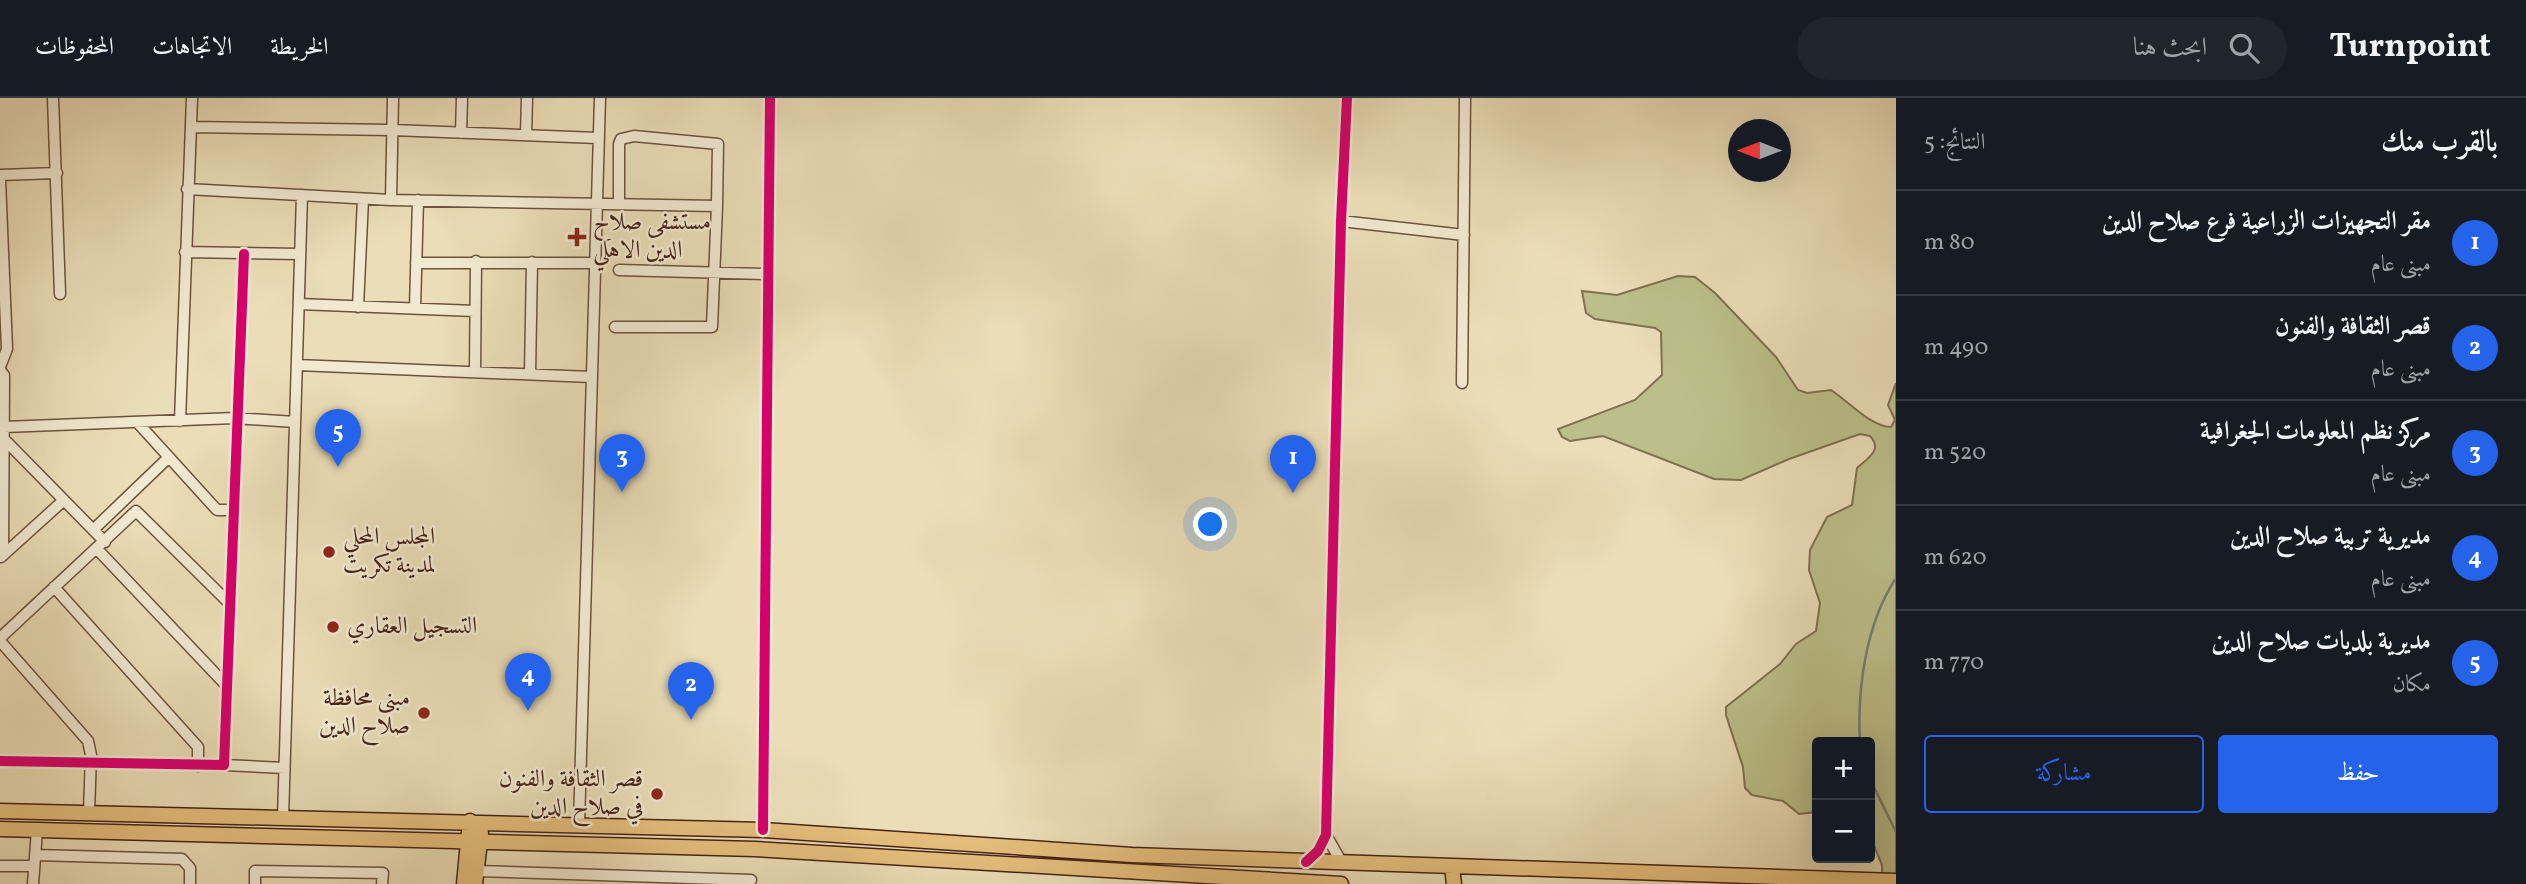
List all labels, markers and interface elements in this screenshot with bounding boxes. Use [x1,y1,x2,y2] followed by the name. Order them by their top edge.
[1797,17,2287,80] search box
[2329,25,2491,71] text: Turnpoint
[2225,29,2263,67] icon: search
[2133,30,2207,66] text: ابحث هنا
[35,31,114,65] text: المحفوظات
[152,31,232,65] text: الاتجاهات
[270,31,329,65] text: الخريطة
[1728,119,1791,182] north arrow
[2381,122,2498,164] text: بالقرب منك
[1924,127,1986,159] text: النتائج: 5
[2102,204,2431,240] text: مقر التجهيزات الزراعية فرع صلاح الدين
[593,206,711,272] place label: مستشفى صلاح الدين الاهلي
[567,227,587,247] marker: مستشفى صلاح الدين الاهلي
[1924,227,1974,259] text: 80 m
[2470,227,2480,259] text: 1
[2370,249,2431,281] text: مبنى عام
[2275,309,2431,345] text: قصر الثقافة والفنون
[1924,332,1988,364] text: 490 m
[2469,332,2481,364] text: 2
[2370,354,2431,386] text: مبنى عام
[315,409,361,467] pin: 5
[2200,414,2431,450] text: مركز نظم المعلومات الجغرافية
[599,434,645,492] pin: 3
[1270,435,1316,493] pin: 1
[1924,437,1986,469] text: 520 m
[2469,437,2481,469] text: 3
[2370,459,2431,491] text: مبنى عام
[1193,507,1227,541] your location
[2230,519,2431,555] text: مديرية تربية صلاح الدين
[343,521,436,583] place label: المجلس المحلي لمدينة تكريت
[1924,542,1987,574] text: 620 m
[2468,542,2482,574] text: 4
[321,544,337,560] marker: المجلس المحلي لمدينة تكريت
[2370,564,2431,596] text: مبنى عام
[347,610,477,644] place label: التسجيل العقاري
[325,619,341,635] marker: التسجيل العقاري
[2211,624,2431,660] text: مديرية بلديات صلاح الدين
[1924,647,1984,679] text: 770 m
[2469,647,2481,679] text: 5
[505,653,551,711] pin: 4
[668,662,714,720] pin: 2
[2392,669,2431,701] text: مكان
[319,682,410,746] place label: مبنى محافظة صلاح الدين
[416,705,432,721] marker: مبنى محافظة صلاح الدين
[1924,735,2204,813] button: مشاركة
[2218,735,2498,813] button: حفظ
[1812,737,1875,863] map controls
[1812,737,1875,800] button: +
[499,763,643,827] place label: قصر الثقافة والفنون في صلاح الدين
[649,786,665,802] marker: قصر الثقافة والفنون في صلاح الدين
[1812,800,1875,863] button: −

